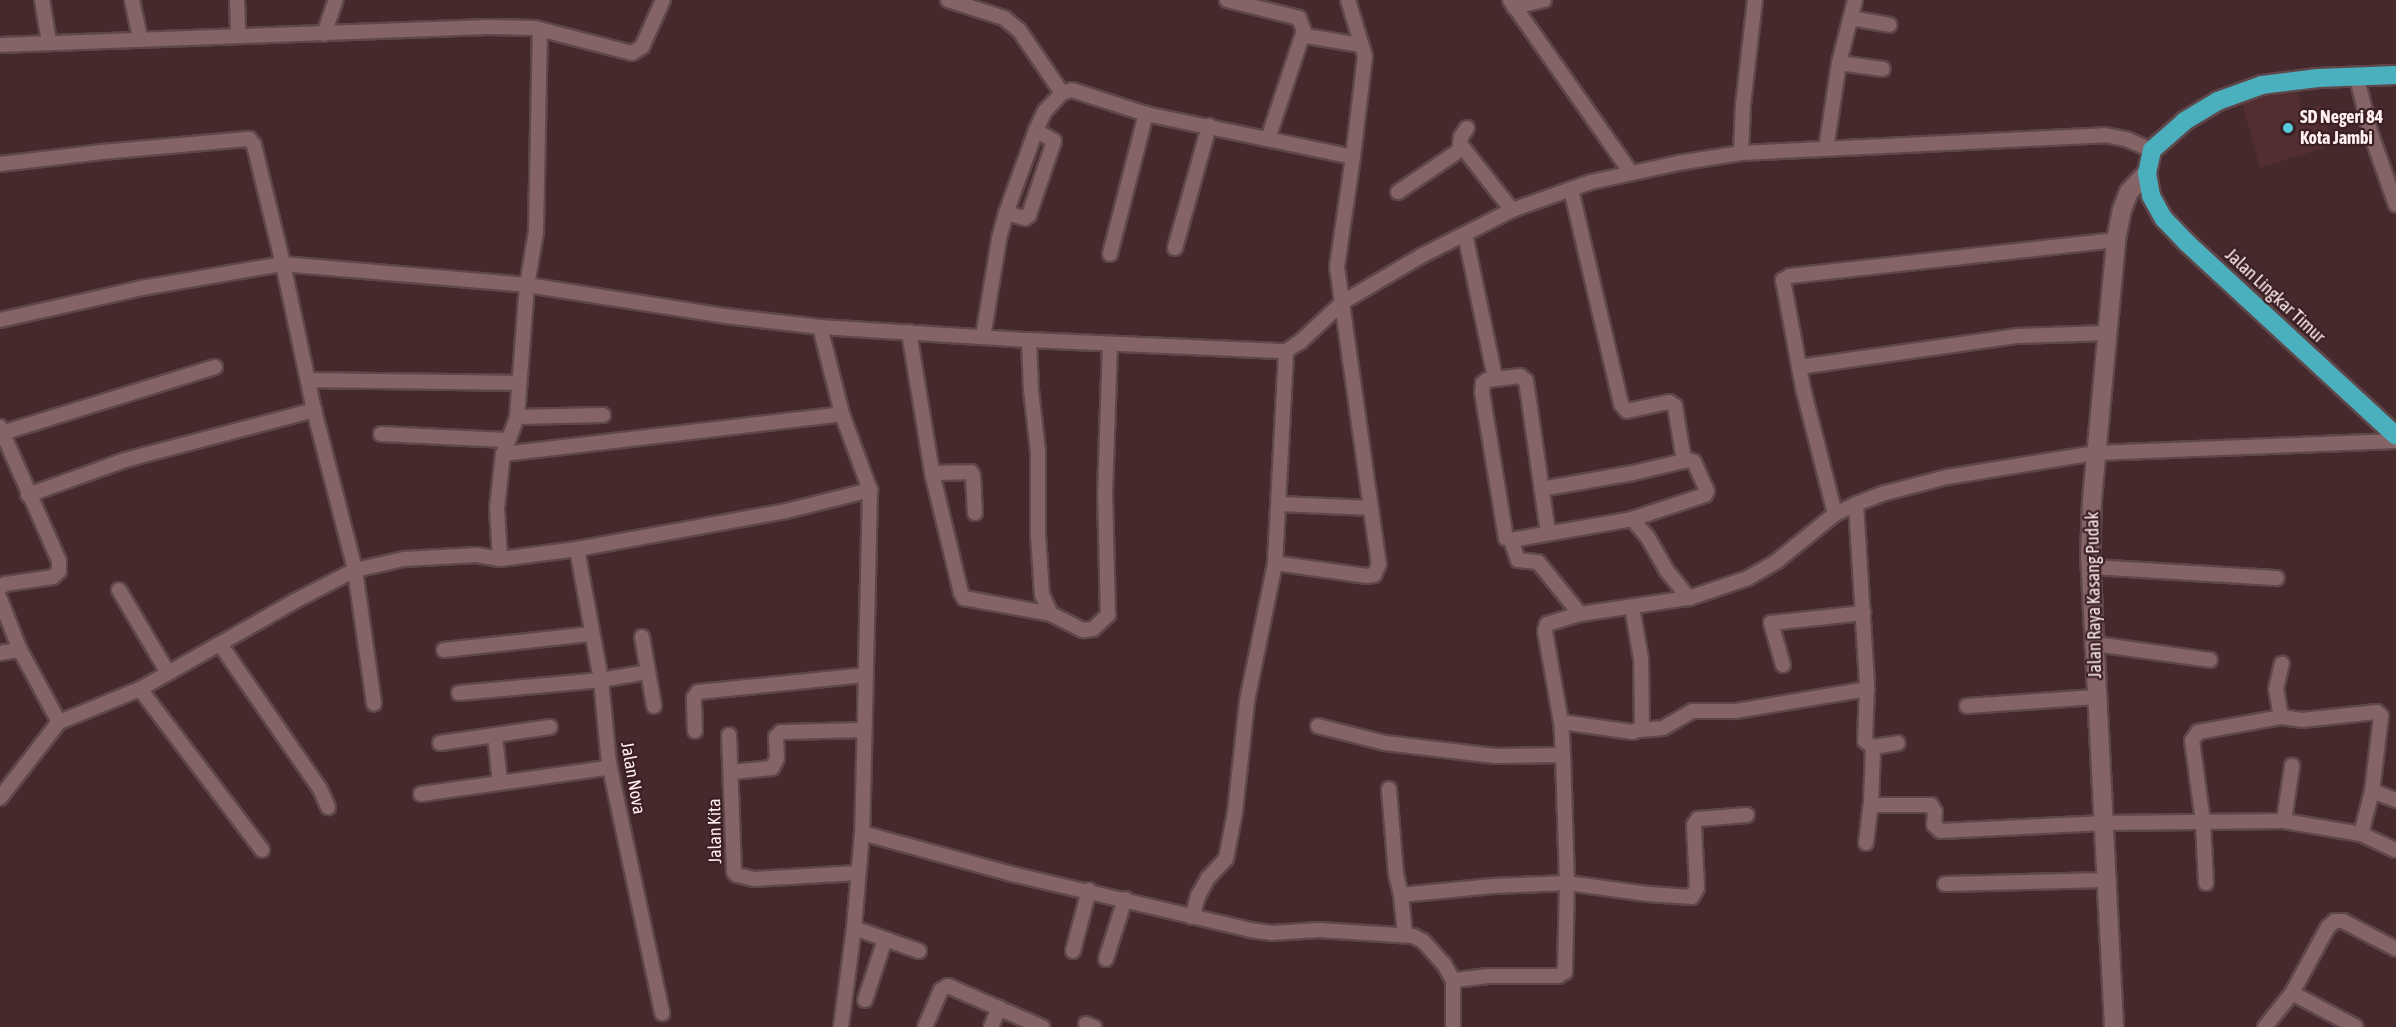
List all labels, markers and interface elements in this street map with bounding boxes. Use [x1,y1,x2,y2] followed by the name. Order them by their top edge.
[2300,107,2383,150] place label: SD Negeri 84 Kota Jambi
[2281,121,2295,135] marker: SD Negeri 84 Kota Jambi
[2221,244,2329,348] street label: Jalan Lingkar Timur
[2082,511,2106,679] street label: Jalan Raya Kasang Pudak
[616,740,650,816] street label: Jalan Nova
[704,798,726,864] street label: Jalan Kita

